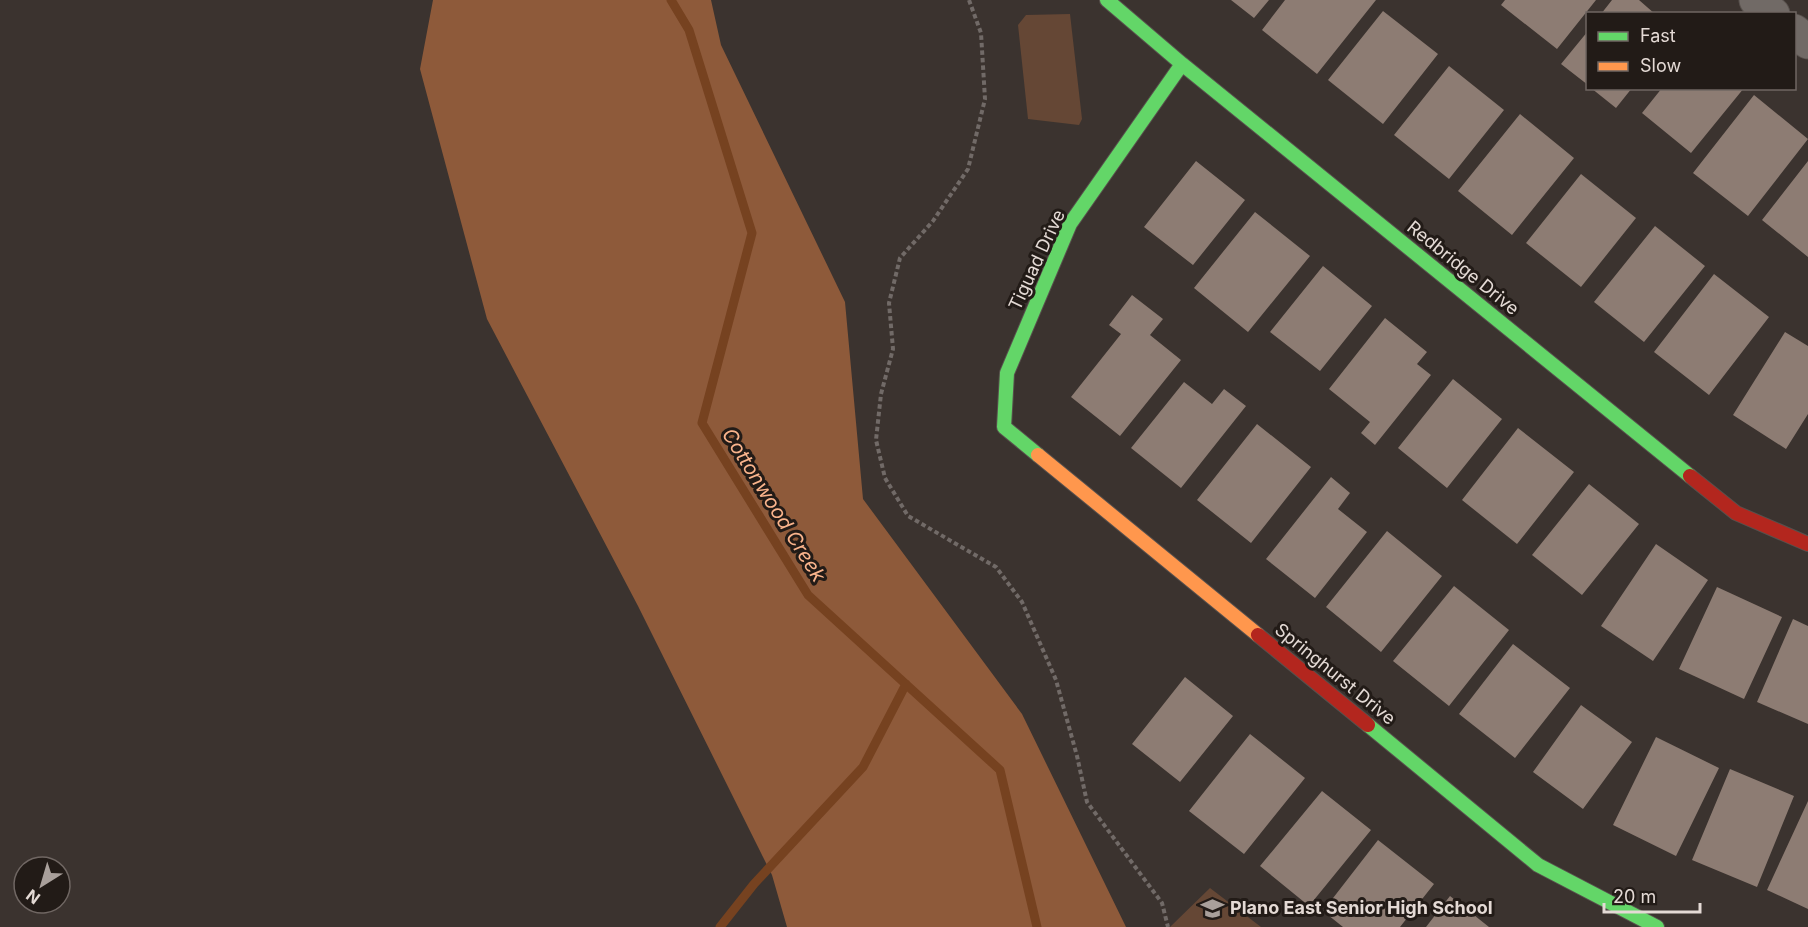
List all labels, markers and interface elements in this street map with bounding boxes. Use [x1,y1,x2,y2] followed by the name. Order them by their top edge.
[1586,12,1796,90] legend
[1640,25,1676,46] text: Fast
[1640,55,1681,76] text: Slow
[1004,206,1069,313] street label: Tiguad Drive
[1403,216,1523,319] street label: Redbridge Drive
[717,424,831,587] water label: Cottonwood Creek
[1271,619,1400,729] street label: Springhurst Drive
[12,855,72,915] north arrow
[1604,876,1700,914] scale bar
[22,885,44,909] text: N
[1613,886,1656,907] text: 20 m
[1199,895,1225,921] school or university icon: Plano East Senior High School
[1230,897,1493,918] place label: Plano East Senior High School

